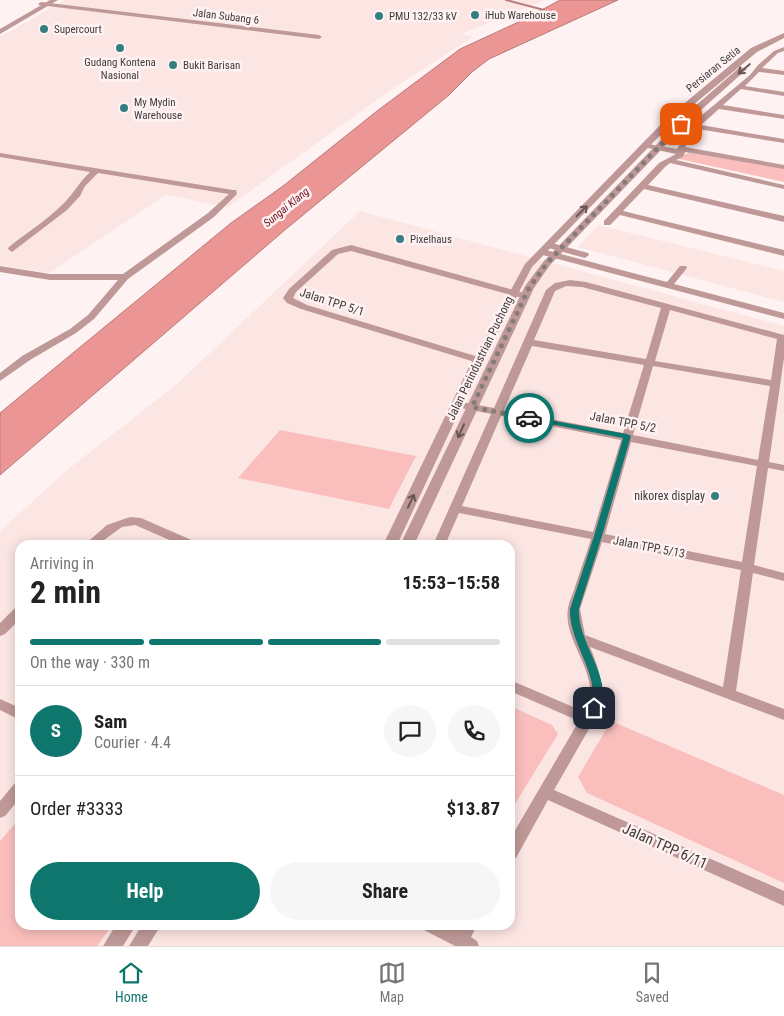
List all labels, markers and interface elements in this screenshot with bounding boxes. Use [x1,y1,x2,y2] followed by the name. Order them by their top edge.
[192,6,260,27] street label: Jalan Subang 6
[469,9,481,21] marker: iHub Warehouse
[485,9,556,22] place label: iHub Warehouse
[373,10,385,22] marker: PMU 132/33 kV
[389,10,457,23] place label: PMU 132/33 kV
[38,23,50,35] marker: Supercourt
[54,23,102,36] place label: Supercourt
[114,42,126,54] marker: Gudang Kontena Nasional
[684,44,743,95] street label: Persiaran Setia
[84,56,156,82] place label: Gudang Kontena Nasional
[167,59,179,71] marker: Bukit Barisan
[183,59,240,72] place label: Bukit Barisan
[737,63,750,74] one-way arrow
[134,96,182,122] place label: My Mydin Warehouse
[118,102,130,114] marker: My Mydin Warehouse
[660,103,702,145] pin
[667,110,695,138] icon: bag
[261,185,312,230] water label: Sungai Klang
[576,205,589,217] one-way arrow
[394,233,406,245] marker: Pixelhaus
[410,233,452,246] place label: Pixelhaus
[298,285,366,319] street label: Jalan TPP 5/1
[444,294,516,422] street label: Jalan Perindustrian Puchong
[504,393,554,443] courier
[515,404,543,432] icon: car
[589,409,657,435] street label: Jalan TPP 5/2
[455,423,465,438] one-way arrow
[634,489,705,503] place label: nikorex display
[709,490,721,502] marker: nikorex display
[406,494,416,509] one-way arrow
[612,533,686,561] street label: Jalan TPP 5/13
[30,554,94,573] text: Arriving in
[402,571,500,594] text: 15:53–15:58
[30,573,101,611] text: 2 min
[30,653,150,672] text: On the way · 330 m
[573,687,615,729] pin
[580,694,608,722] icon: home
[384,705,436,757] button: chat
[448,705,500,757] button: phone
[94,710,127,733] text: Sam
[51,719,61,742] text: S
[94,733,171,752] text: Courier · 4.4
[30,797,123,820] text: Order #3333
[446,797,500,820] text: $13.87
[620,819,710,873] street label: Jalan TPP 6/11
[30,862,260,920] button: Help
[270,862,500,920] button: Share
[115,959,148,1005] tab: Home
[378,959,406,1005] tab: Map
[636,959,669,1005] tab: Saved

